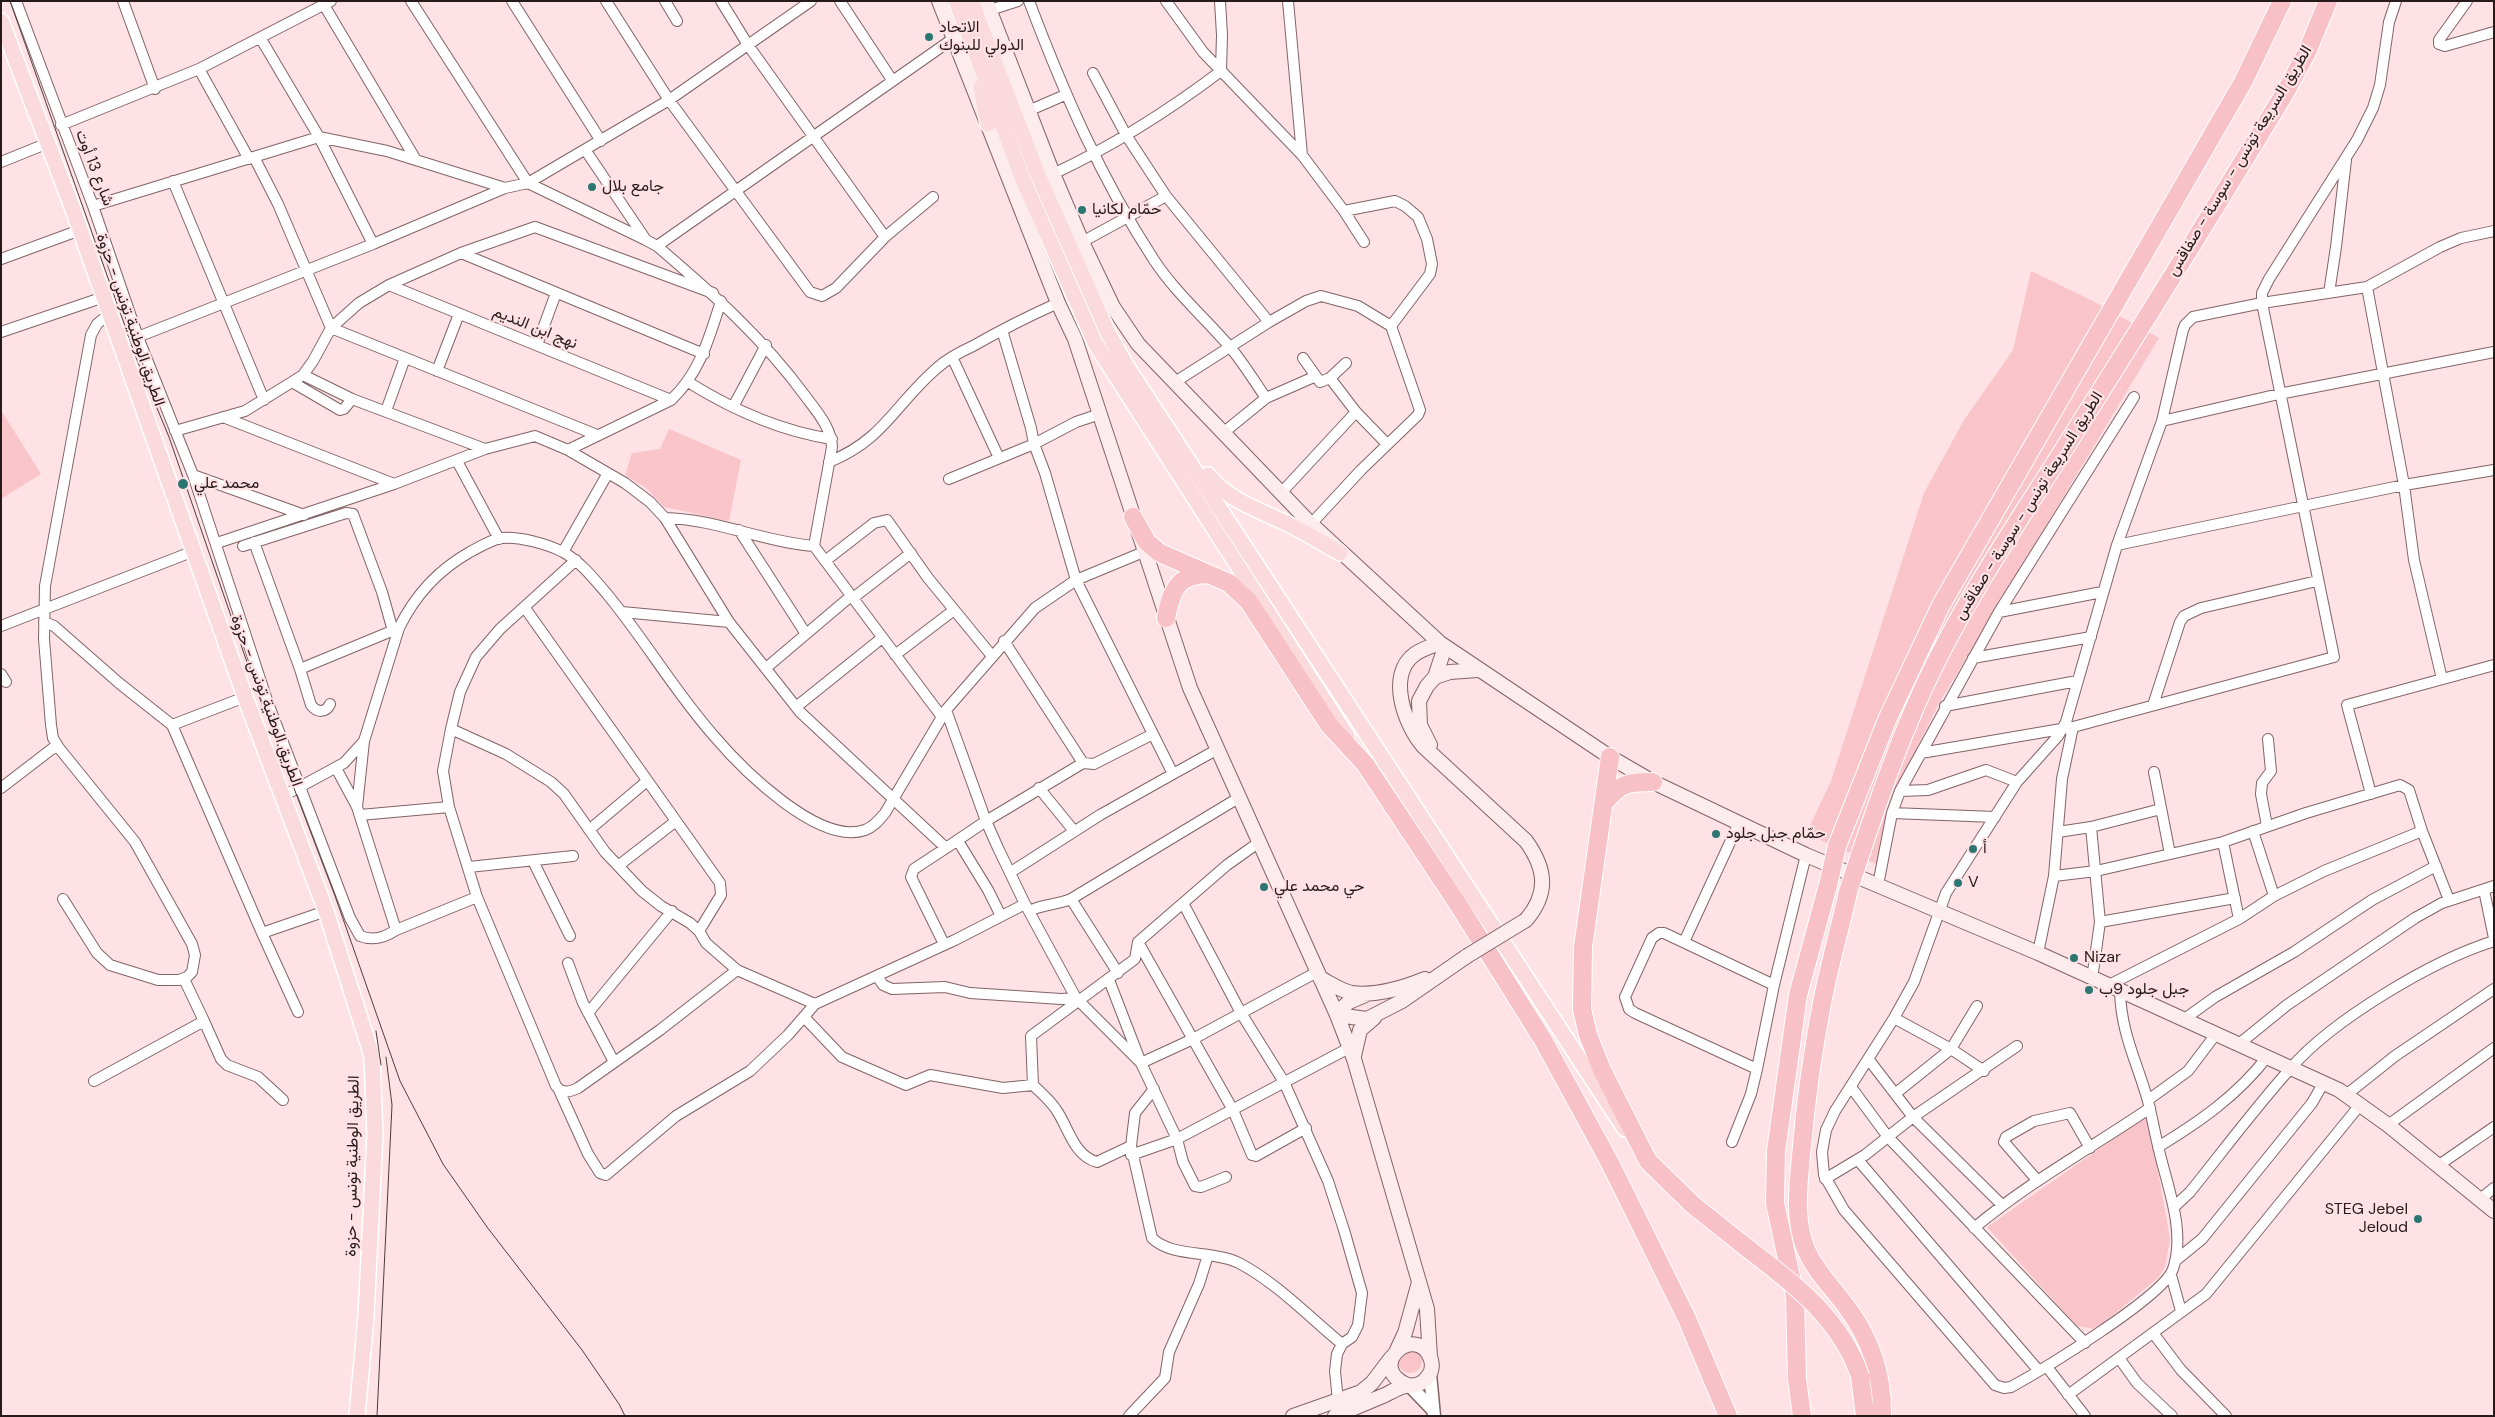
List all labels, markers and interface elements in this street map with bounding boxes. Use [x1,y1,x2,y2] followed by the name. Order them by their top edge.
[939,18,1024,56] place label: الاتحاد الدولي للبنوك
[923,31,935,43] marker: الاتحاد الدولي للبنوك
[2163,42,2317,280] street label: الطريق السريعة تونس - سوسة - صفاقس
[71,127,117,209] street label: شارع 13 أوت
[602,177,664,197] place label: جامع بلال
[586,181,598,193] marker: جامع بلال
[1092,200,1161,220] place label: حمّام لكانيا
[1076,204,1088,216] marker: حمّام لكانيا
[91,231,169,409] street label: الطريق الوطنية تونس - حزوة
[490,302,580,354] street label: نهج ابن النديم
[1950,388,2108,624] street label: الطريق السريعة تونس - سوسة - صفاقس
[194,474,259,494] place label: محمد علي
[176,477,190,491] marker: محمد علي
[226,613,306,789] street label: الطريق الوطنية تونس - حزوة
[1726,824,1826,844] place label: حمّام جبل جلود
[1710,828,1722,840] marker: حمّام جبل جلود
[1983,839,1987,859] place label: أ
[1967,843,1979,855] marker: أ
[1968,873,1979,893] place label: V
[1274,877,1365,897] place label: حي محمد علي
[1952,877,1964,889] marker: V
[1258,881,1270,893] marker: حي محمد علي
[2084,948,2121,968] place label: Nizar
[2068,952,2080,964] marker: Nizar
[2099,980,2189,1000] place label: جبل جلود 9ب
[2083,984,2095,996] marker: جبل جلود 9ب
[342,1075,364,1257] street label: الطريق الوطنية تونس - حزوة
[2325,1200,2408,1238] place label: STEG Jebel Jeloud
[2412,1213,2424,1225] marker: STEG Jebel Jeloud

